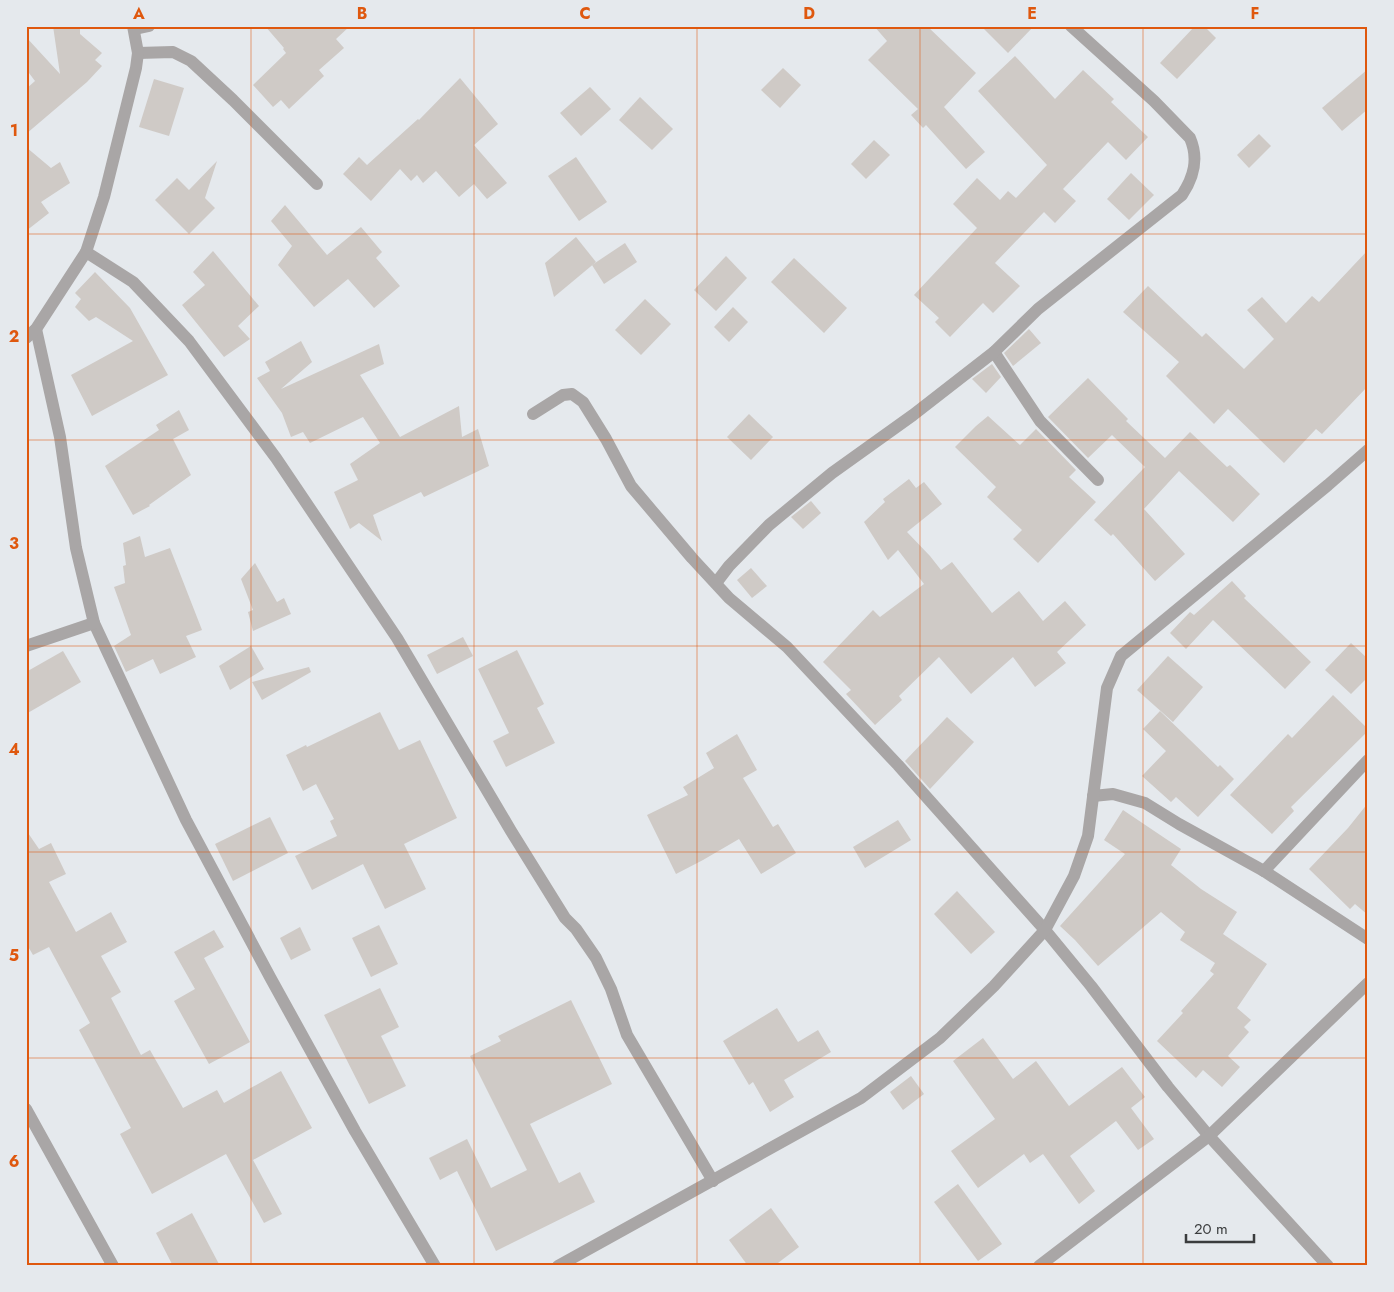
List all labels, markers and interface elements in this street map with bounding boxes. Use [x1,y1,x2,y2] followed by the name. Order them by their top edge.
[132,2,145,25] text: A
[357,2,367,25] text: B
[579,2,591,25] text: C
[803,2,815,25] text: D
[1027,2,1037,25] text: E
[1251,2,1259,25] text: F
[10,119,18,142] text: 1
[9,325,19,348] text: 2
[9,532,19,555] text: 3
[8,738,20,761] text: 4
[9,944,19,967] text: 5
[9,1150,19,1173] text: 6
[1186,1212,1254,1244] scale bar
[1194,1218,1228,1240] text: 20 m

